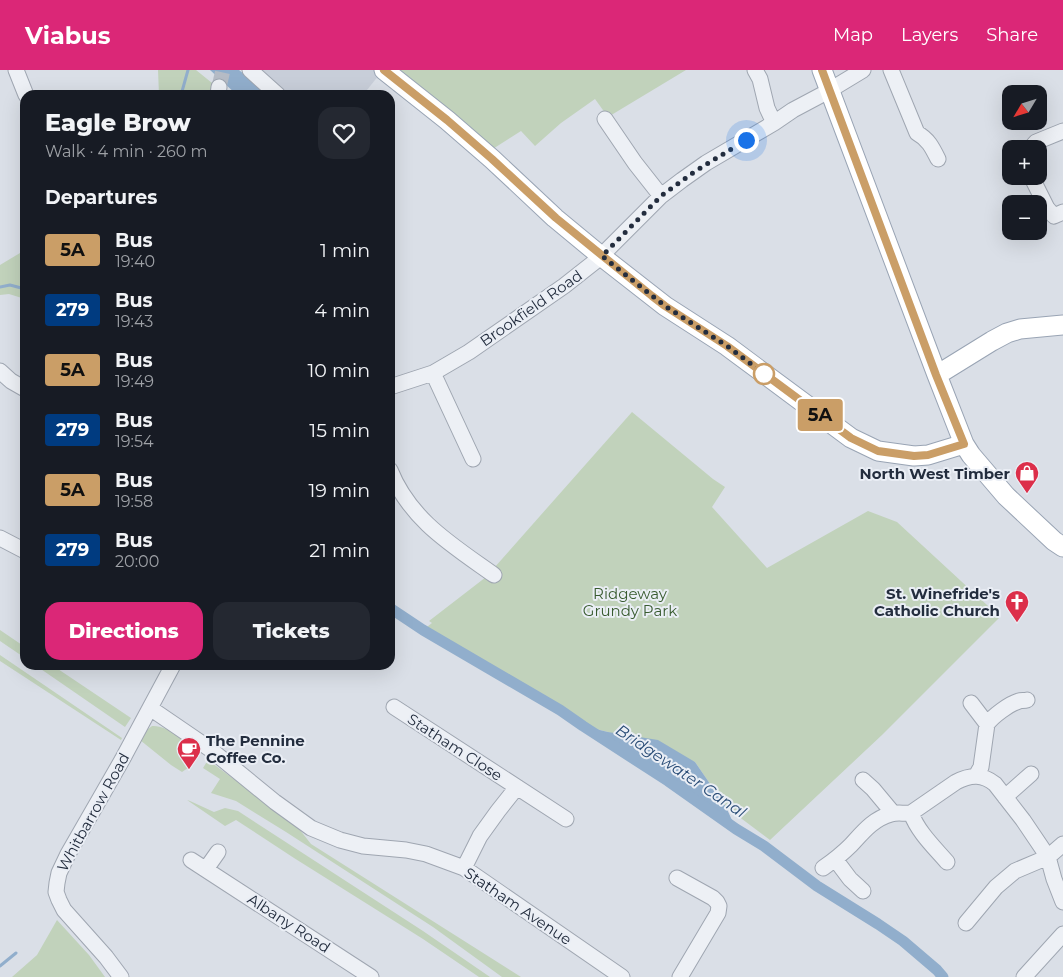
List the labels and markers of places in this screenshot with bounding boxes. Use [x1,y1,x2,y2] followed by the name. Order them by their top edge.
[753,363,775,385] unlabelled marker
[1014,460,1040,494] shop icon: North West Timber
[860,464,1011,483] place label: North West Timber
[874,584,1000,620] place label: St. Winefride's Catholic Church
[1004,589,1030,623] church icon: St. Winefride's Catholic Church
[206,731,305,767] place label: The Pennine Coffee Co.
[176,736,202,770] cafe icon: The Pennine Coffee Co.

